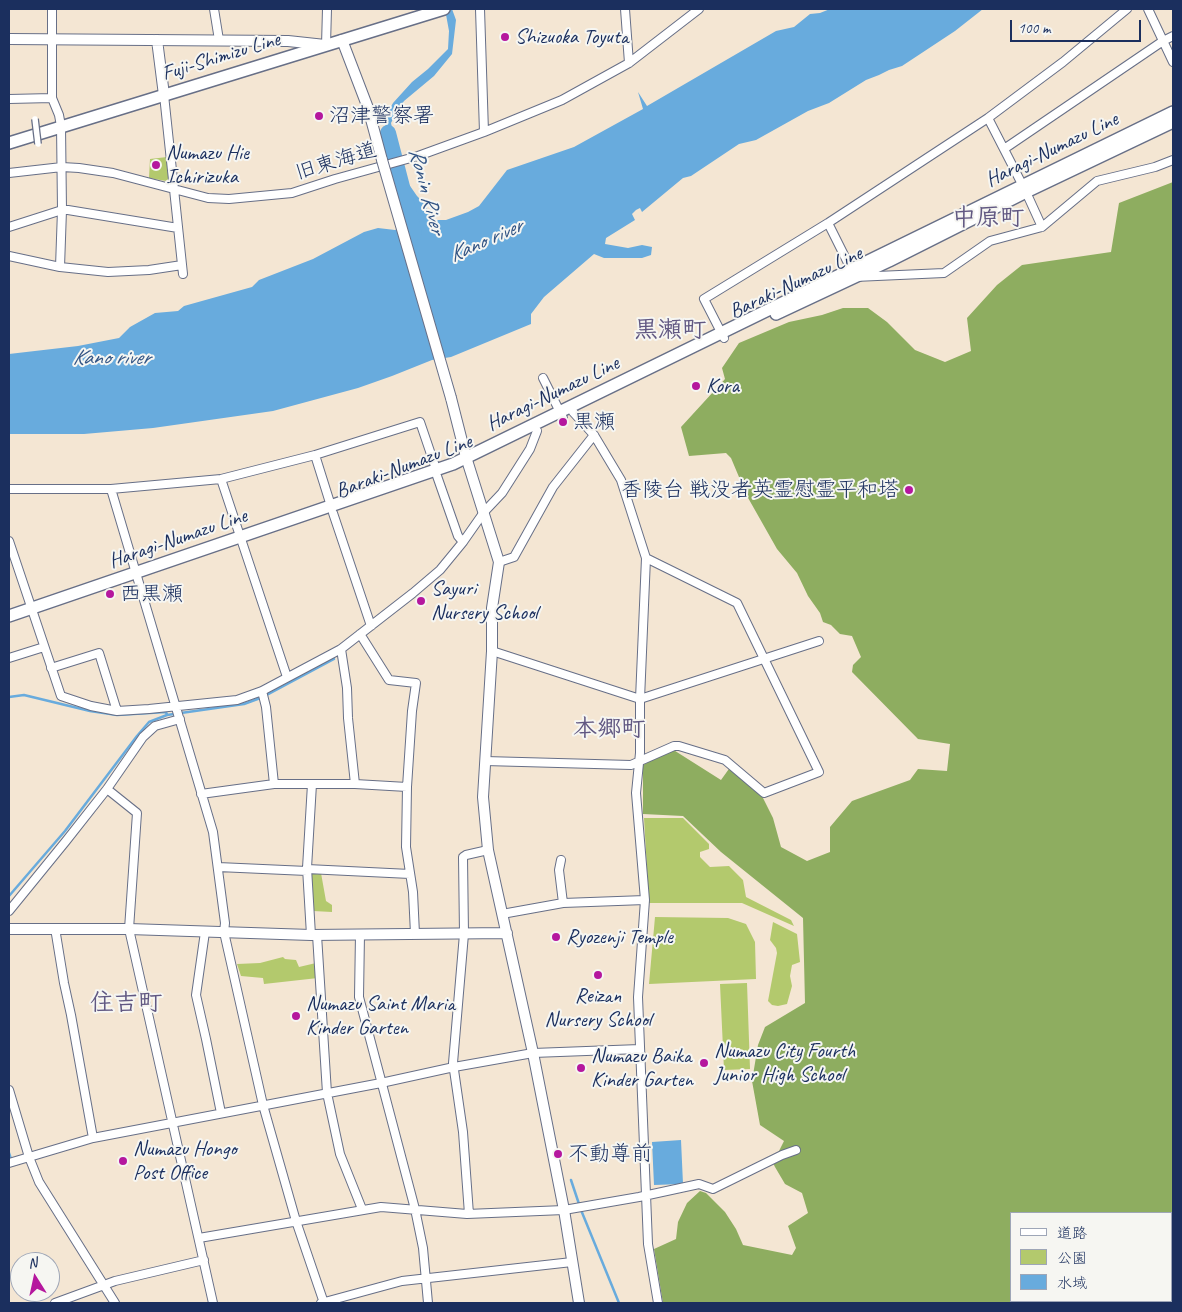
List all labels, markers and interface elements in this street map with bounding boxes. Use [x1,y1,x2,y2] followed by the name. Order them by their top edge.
[1012,10,1143,42] scale bar
[1018,19,1050,38] text: 100 m
[515,24,628,50] place label: Shizuoka Toyuta
[159,27,283,87] street label: Fuji-Shimizu Line
[499,31,511,43] marker: Shizuoka Toyuta
[329,103,434,129] place label: 沼津警察署
[982,107,1122,193] street label: Haragi-Numazu Line
[313,110,325,122] marker: 沼津警察署
[292,138,380,186] street label: 旧東海道
[166,140,249,190] place label: Numazu Hie Ichirizuka
[402,146,450,236] water label: Ronin River
[150,159,162,171] marker: Numazu Hie Ichirizuka
[952,205,1024,233] district label: 中原町
[445,213,527,269] water label: Kano river
[725,241,867,325] street label: Baraki-Numazu Line
[634,317,706,345] district label: 黒瀬町
[72,345,150,371] water label: Kano river
[483,351,623,437] street label: Haragi-Numazu Line
[706,373,739,399] place label: Kora
[690,380,702,392] marker: Kora
[573,409,615,435] place label: 黒瀬
[557,416,569,428] marker: 黒瀬
[332,429,476,505] street label: Baraki-Numazu Line
[621,477,899,503] place label: 香陵台 戦没者英霊慰霊平和塔
[903,484,915,496] marker: 香陵台 戦没者英霊慰霊平和塔
[106,504,250,574] street label: Haragi-Numazu Line
[431,576,538,626] place label: Sayuri Nursery School
[120,581,183,607] place label: 西黒瀬
[104,588,116,600] marker: 西黒瀬
[415,595,427,607] marker: Sayuri Nursery School
[573,716,645,744] district label: 本郷町
[566,924,673,950] place label: Ryozenji Temple
[550,931,562,943] marker: Ryozenji Temple
[592,969,604,981] marker: Reizan Nursery School
[545,983,651,1033] place label: Reizan Nursery School
[90,990,162,1018] district label: 住吉町
[306,991,455,1041] place label: Numazu Saint Maria Kinder Garten
[290,1010,302,1022] marker: Numazu Saint Maria Kinder Garten
[714,1038,855,1088] place label: Numazu City Fourth Junior High School
[591,1043,693,1093] place label: Numazu Baika Kinder Garten
[698,1057,710,1069] marker: Numazu City Fourth Junior High School
[575,1062,587,1074] marker: Numazu Baika Kinder Garten
[133,1136,237,1186] place label: Numazu Hongo Post Office
[568,1141,652,1167] place label: 不動尊前
[552,1148,564,1160] marker: 不動尊前
[117,1155,129,1167] marker: Numazu Hongo Post Office
[1010,1212,1172,1302] legend
[1057,1224,1087,1243] text: 道路
[1057,1249,1087,1268] text: 公園
[10,1252,60,1302] north arrow
[27,1254,38,1272] text: N
[1057,1274,1087,1293] text: 水域

